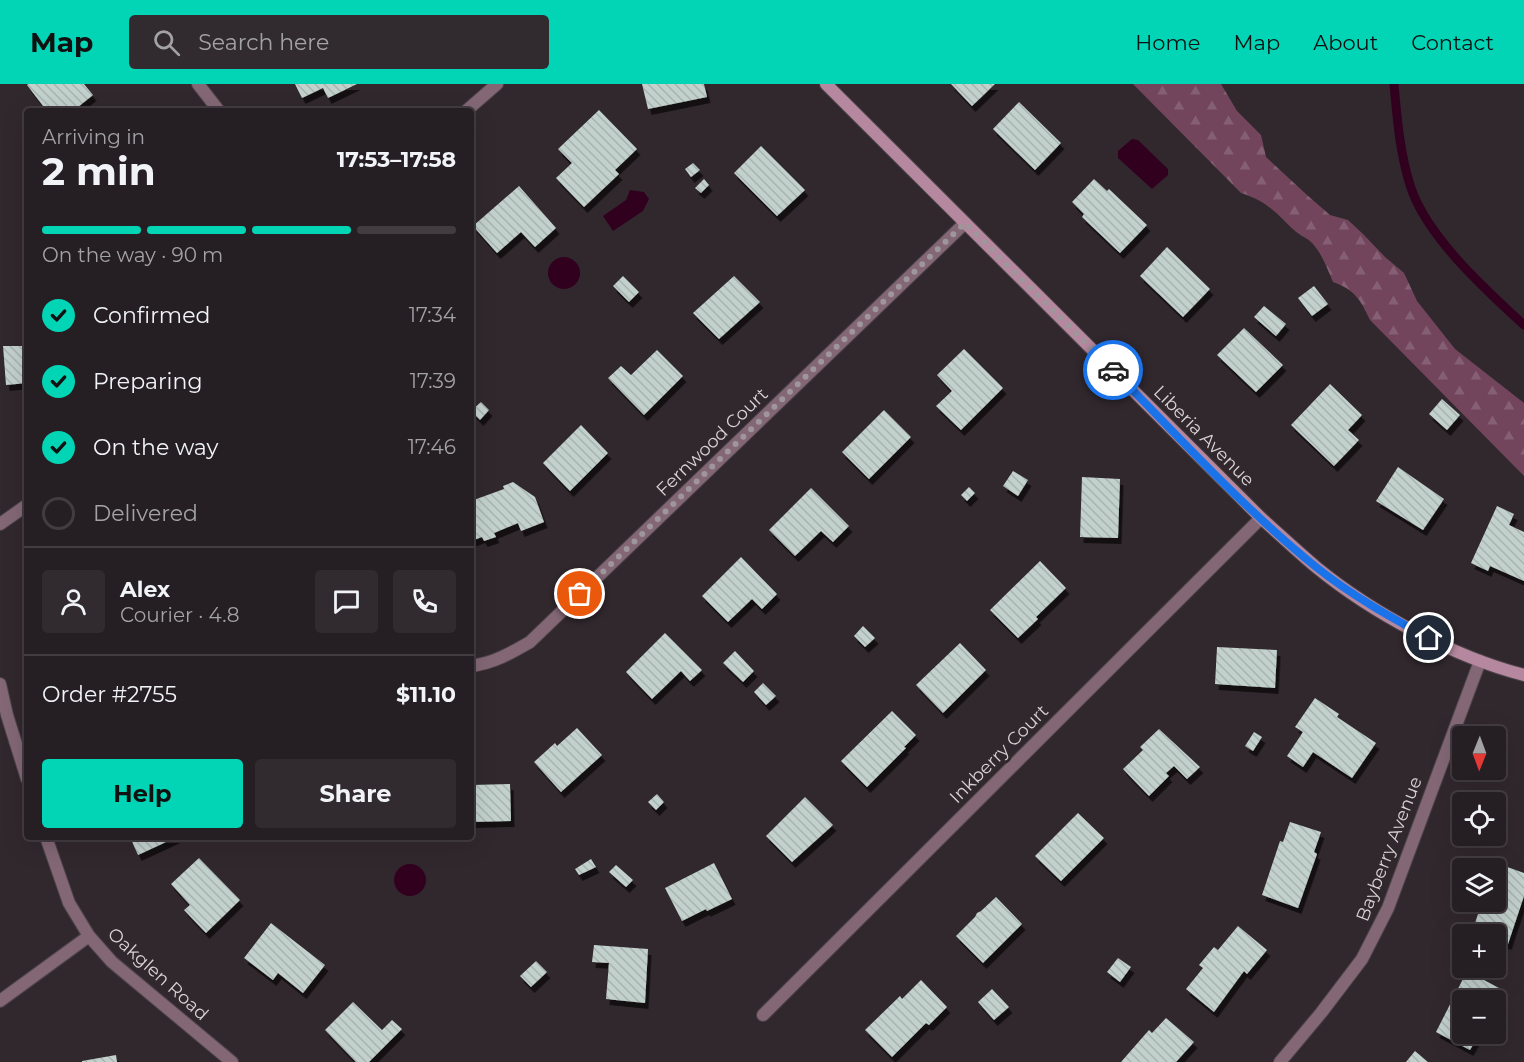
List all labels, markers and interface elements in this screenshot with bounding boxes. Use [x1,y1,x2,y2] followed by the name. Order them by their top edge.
[129,15,549,69] search box
[30,25,93,59] text: Map
[150,26,183,59] icon: search
[198,29,329,56] text: Search here
[1135,30,1200,55] text: Home
[1233,30,1280,55] text: Map
[1313,30,1378,55] text: About
[1411,30,1494,55] text: Contact
[42,125,145,149] text: Arriving in
[337,146,456,173] text: 17:53–17:58
[42,147,156,195] text: 2 min
[42,243,223,267] text: On the way · 90 m
[42,299,75,332] icon: check
[93,302,210,329] text: Confirmed
[409,303,456,327] text: 17:34
[1083,340,1143,400] courier
[1097,354,1130,387] icon: car
[42,365,75,398] icon: check
[93,368,202,395] text: Preparing
[410,369,456,393] text: 17:39
[1149,381,1259,491] street label: Liberia Avenue
[652,383,772,501] street label: Fernwood Court
[42,431,75,464] icon: check
[93,434,218,461] text: On the way
[408,435,456,459] text: 17:46
[93,500,198,527] text: Delivered
[554,568,605,619] pin
[42,570,105,633] button: person
[315,570,378,633] button: chat
[393,570,456,633] button: phone
[120,576,170,603] text: Alex
[563,577,596,610] icon: bag
[120,603,239,627] text: Courier · 4.8
[1403,612,1454,663] pin
[1412,621,1445,654] icon: home
[42,681,177,708] text: Order #2755
[396,681,456,708] text: $11.10
[945,700,1053,808] street label: Inkberry Court
[1452,726,1506,780] north arrow
[1452,726,1506,1044] map controls
[42,759,243,828] button: Help
[255,759,456,828] button: Share
[1351,773,1427,924] street label: Bayberry Avenue
[1452,792,1506,846] button: locate
[1452,858,1506,912] button: layers
[103,923,213,1025] street label: Oakglen Road
[1452,924,1506,978] button: +
[1452,990,1506,1044] button: −

